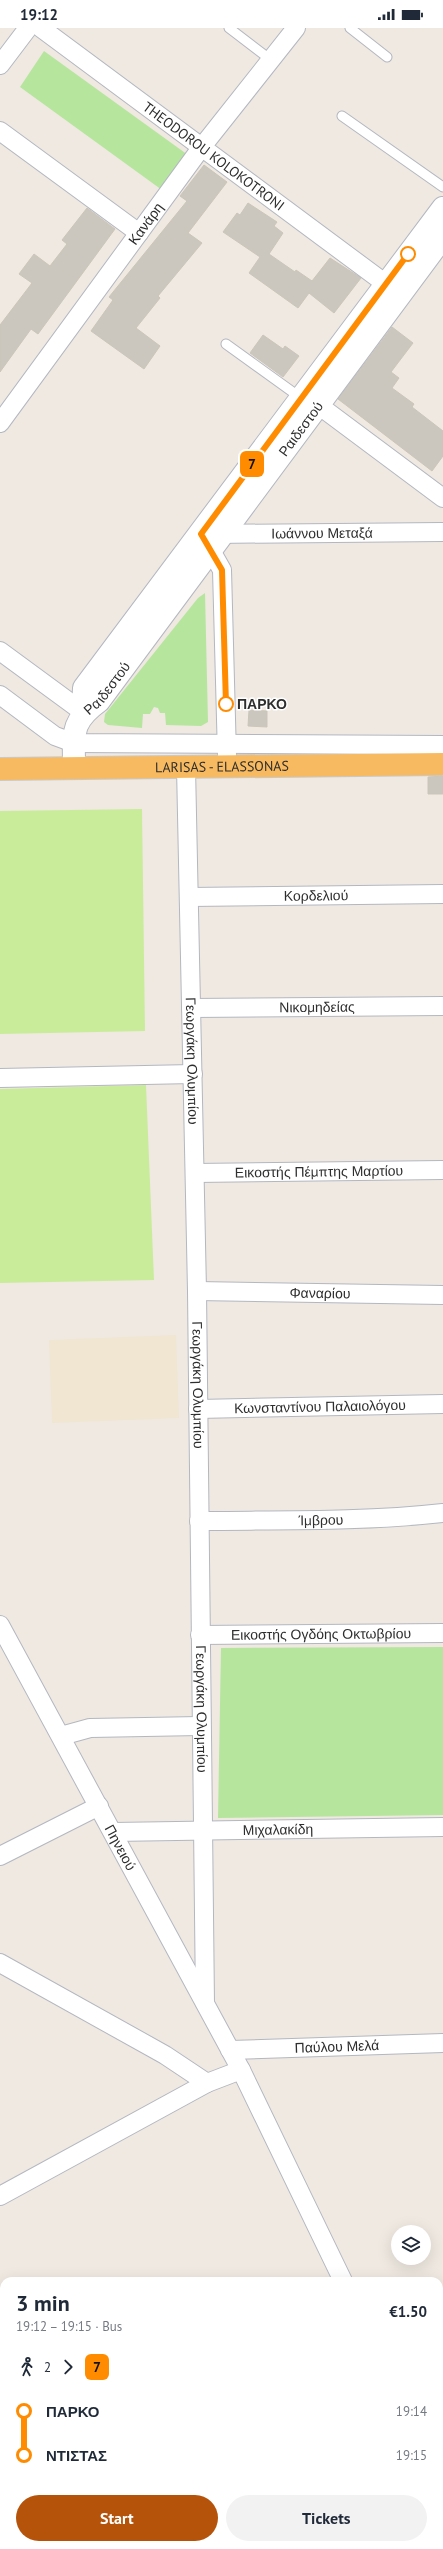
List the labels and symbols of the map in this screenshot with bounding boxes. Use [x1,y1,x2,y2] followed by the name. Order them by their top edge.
[139,98,288,215] street label: THEODOROU KOLOKOTRONI
[124,199,167,248] street label: Κανάρη
[400,246,416,262] unlabelled marker
[274,398,327,460] street label: Ραιδεστού
[239,451,265,477] line badge: 7
[271,524,373,542] street label: Ιωάννου Μεταξά
[80,658,134,719] street label: Ραιδεστού
[237,695,287,713] place label: ΠΑΡΚΟ
[218,696,234,712] marker: ΠΑΡΚΟ
[155,757,289,776] street label: LARISAS - ELASSONAS
[284,886,348,905] street label: Κορδελιού
[182,997,203,1125] street label: Γεωργάκη Ολυμπίου
[279,998,355,1016] street label: Νικομηδείας
[235,1161,403,1182] street label: Εικοστής Πέμπτης Μαρτίου
[289,1284,351,1302] street label: Φαναρίου
[188,1321,208,1449] street label: Γεωργάκη Ολυμπίου
[234,1396,406,1417] street label: Κωνσταντίνου Παλαιολόγου
[298,1510,344,1529] street label: Ίμβρου
[231,1624,411,1644] street label: Εικοστής Ογδόης Οκτωβρίου
[192,1645,211,1773] street label: Γεωργάκη Ολυμπίου
[243,1820,313,1839] street label: Μιχαλακίδη
[101,1821,140,1874] street label: Πηνειού
[294,2036,380,2057] street label: Παύλου Μελά

